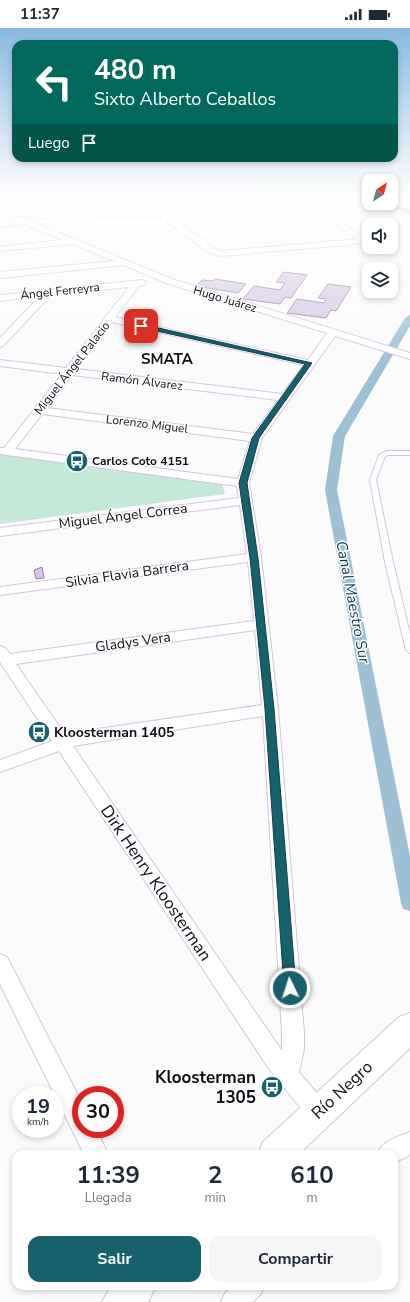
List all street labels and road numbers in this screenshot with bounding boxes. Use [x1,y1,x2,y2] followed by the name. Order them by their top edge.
[19,279,101,303] street label: Ángel Ferreyra
[191,282,259,316] street label: Hugo Juárez
[31,318,114,418] street label: Miguel Ángel Palacio
[100,368,184,394] street label: Ramón Álvarez
[105,411,189,437] street label: Lorenzo Miguel
[58,499,188,533] street label: Miguel Ángel Correa
[64,556,190,592] street label: Silvia Flavia Barrera
[94,627,172,657] street label: Gladys Vera
[95,800,217,966] street label: Dirk Henry Kloosterman
[306,1056,378,1124] street label: Río Negro

